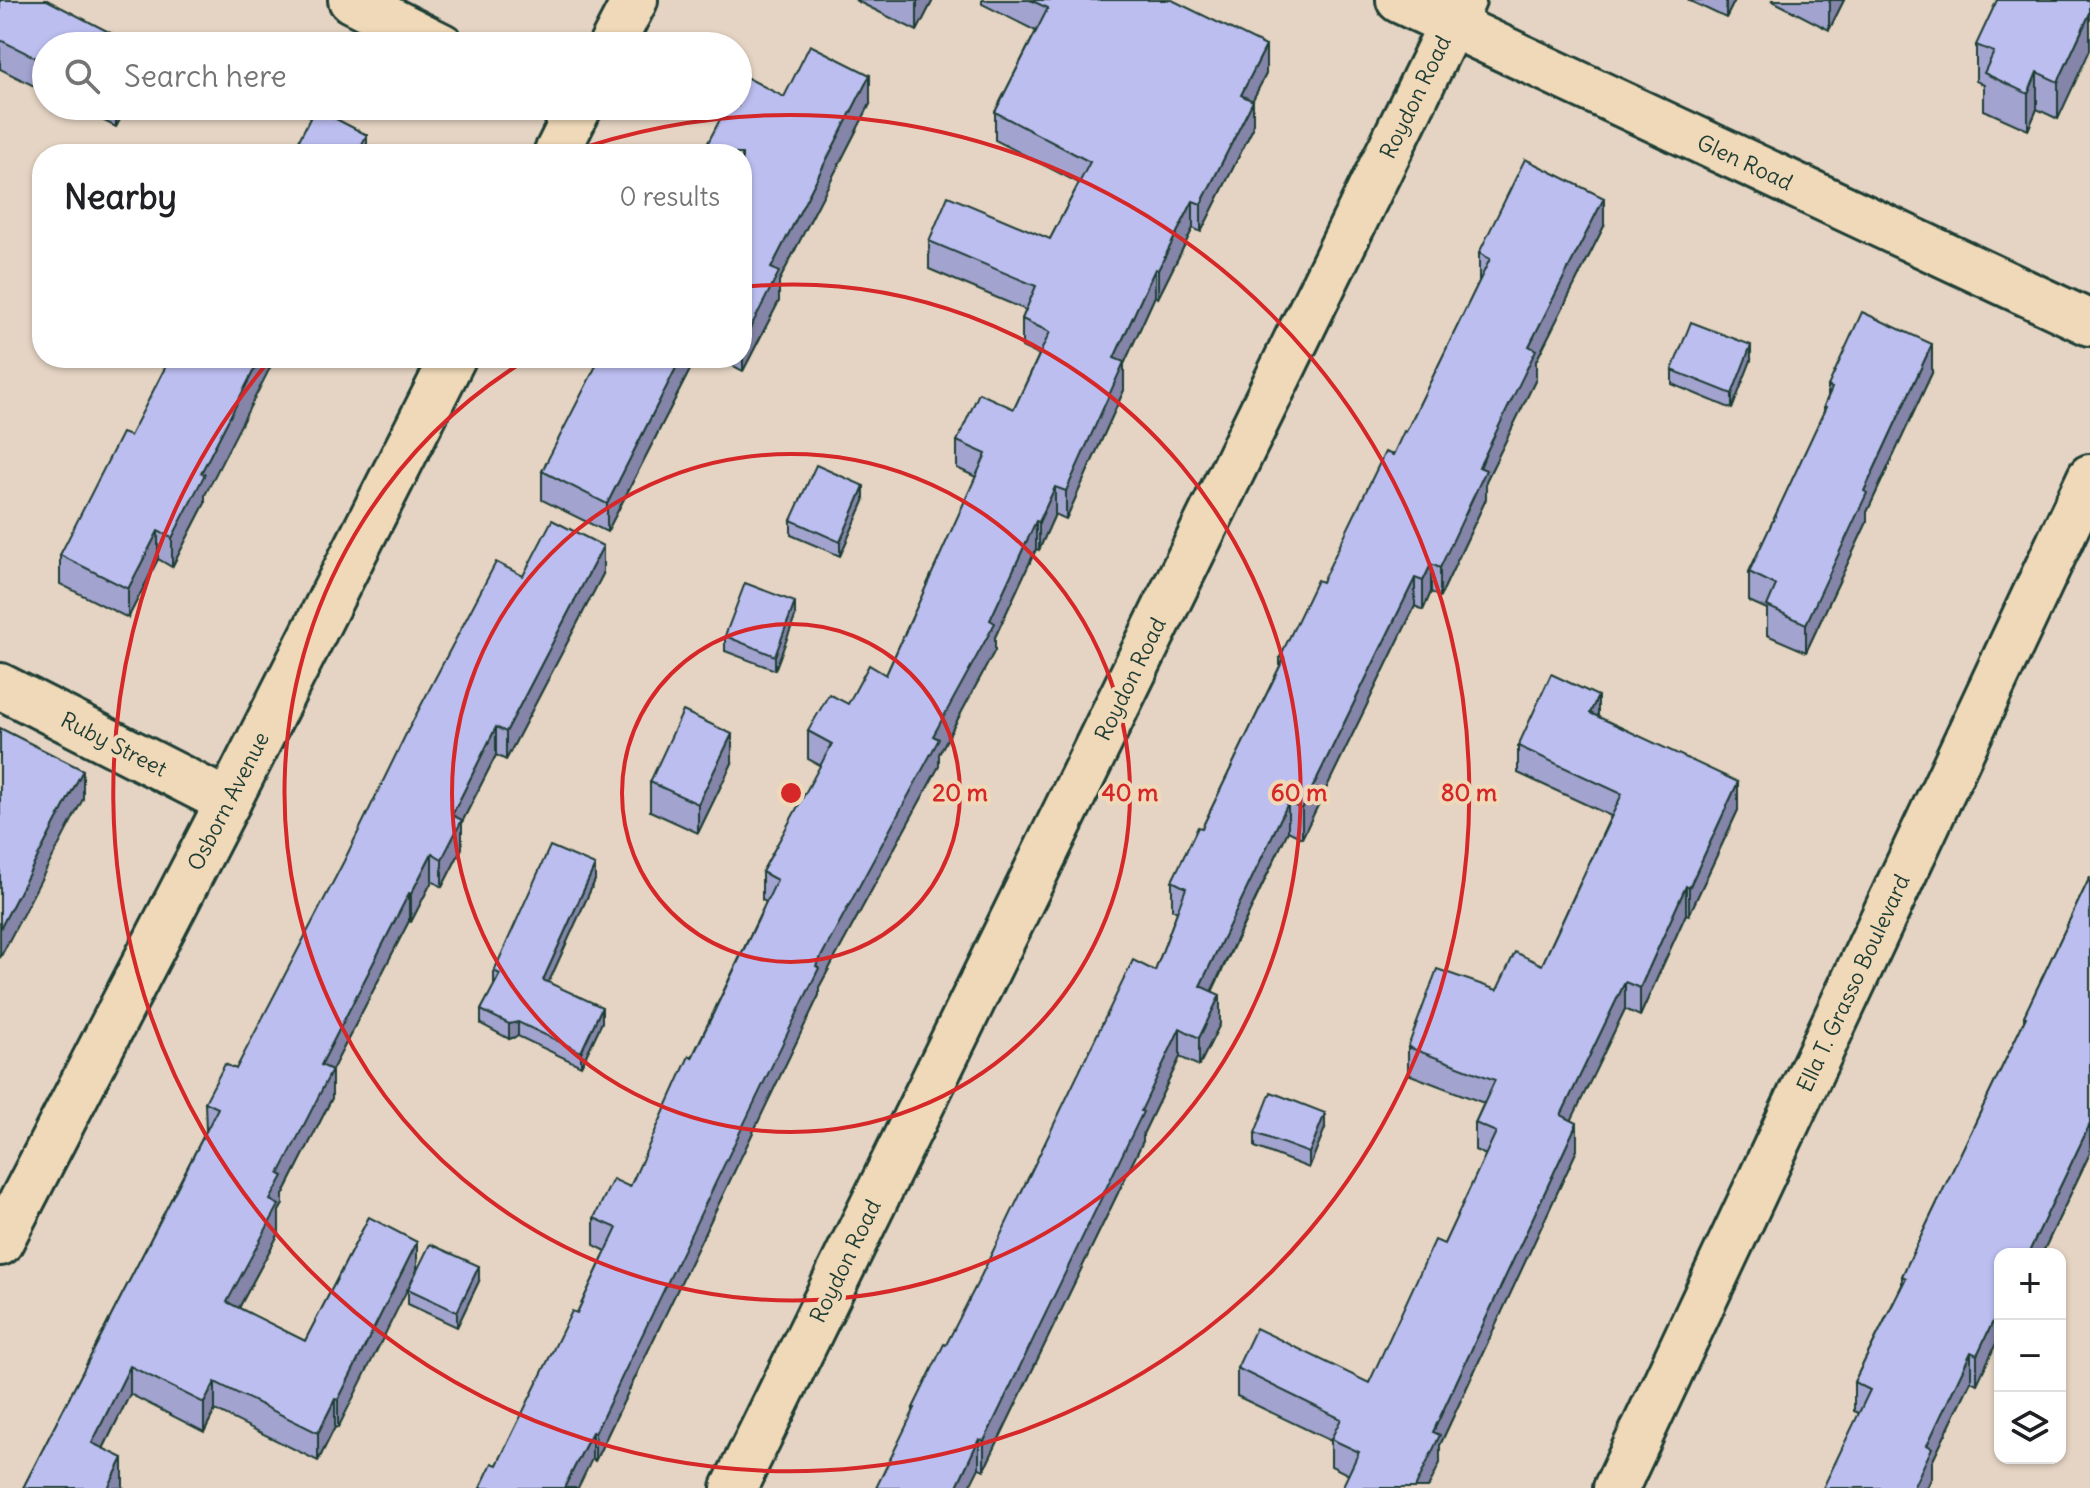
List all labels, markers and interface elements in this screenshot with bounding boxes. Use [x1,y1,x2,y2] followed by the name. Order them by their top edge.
[1373,31,1457,163] street label: Roydon Road
[32,32,752,120] search box
[60,54,104,98] icon: search
[124,57,287,95] text: Search here
[1693,128,1797,196] street label: Glen Road
[64,175,177,218] text: Nearby
[619,180,720,213] text: 0 results
[1088,613,1172,745] street label: Roydon Road
[56,705,172,783] street label: Ruby Street
[181,727,275,875] street label: Osborn Avenue
[932,777,988,807] text: 20 m
[1102,777,1158,807] text: 40 m
[1271,777,1327,807] text: 60 m
[1441,777,1497,807] text: 80 m
[777,779,805,807] centre of rings
[1790,870,1916,1096] street label: Ella T. Grasso Boulevard
[803,1195,887,1327] street label: Roydon Road
[1994,1248,2066,1464] map controls
[1994,1248,2066,1320] button: +
[1994,1320,2066,1392] button: −
[1994,1392,2066,1464] button: layers

